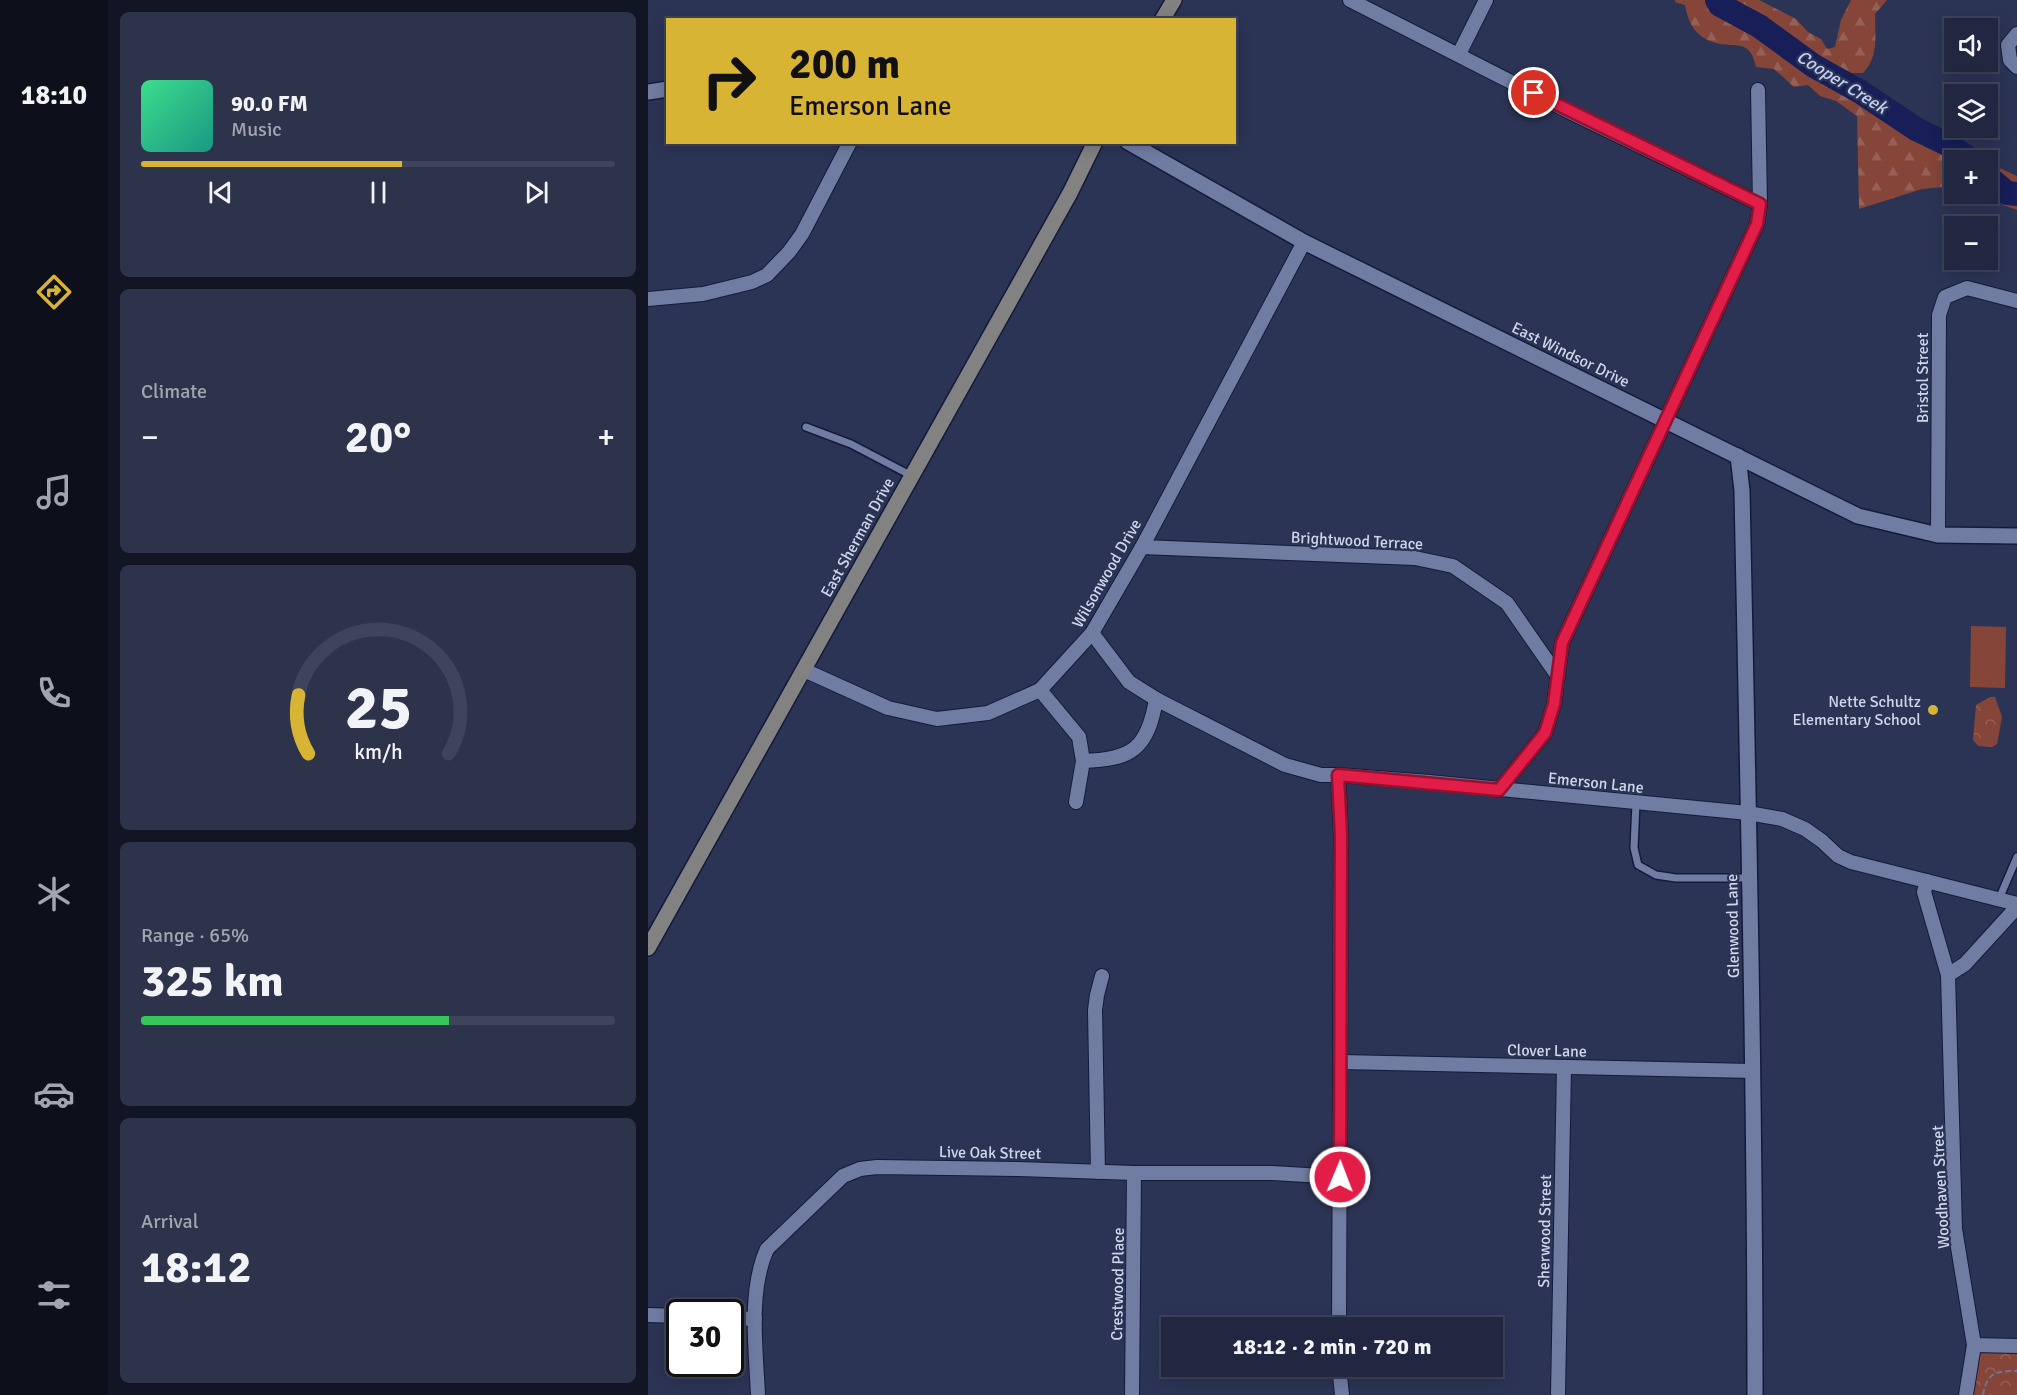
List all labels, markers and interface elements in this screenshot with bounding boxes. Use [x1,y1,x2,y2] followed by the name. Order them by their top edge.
[1944,18,1998,270] map controls
[1944,18,1998,72] button: sound
[789,39,900,90] text: 200 m
[690,42,768,120] icon: right
[1793,45,1893,120] water label: Cooper Creek
[1508,67,1559,118] pin
[1517,76,1550,109] icon: arrive
[21,79,87,112] text: 18:10
[1944,84,1998,138] button: layers
[231,90,308,117] text: 90.0 FM
[789,90,952,123] text: Emerson Lane
[231,117,282,142] text: Music
[1944,150,1998,204] button: +
[204,176,237,209] icon: previous
[362,176,395,209] icon: pause
[520,176,553,209] icon: next
[1944,216,1998,270] button: −
[33,271,75,313] icon: directions
[1508,318,1633,392] street label: East Windsor Drive
[1913,332,1933,423] street label: Bristol Street
[141,379,207,404] text: Climate
[345,410,411,465] text: 20°
[141,417,159,458] text: −
[597,417,615,458] text: +
[33,471,75,513] icon: music
[817,474,899,601] street label: East Sherman Drive
[1068,516,1146,631] street label: Wilsonwood Drive
[1290,528,1424,554] street label: Brightwood Terrace
[344,670,412,747] text: 25
[33,672,75,714] icon: phone
[1792,692,1921,730] place label: Nette Schultz Elementary School
[1926,703,1940,717] marker: Nette Schultz Elementary School
[354,740,402,766] text: km/h
[1547,768,1645,798] street label: Emerson Lane
[33,873,75,915] icon: climate
[1722,874,1744,978] street label: Glenwood Lane
[141,923,249,948] text: Range · 65%
[141,954,284,1009] text: 325 km
[1507,1040,1587,1062] street label: Clover Lane
[33,1073,75,1115] icon: car
[1928,1124,1954,1249] street label: Woodhaven Street
[939,1142,1042,1164] street label: Live Oak Street
[1308,1145,1372,1209] position arrow
[1534,1174,1556,1288] street label: Sherwood Street
[141,1209,199,1234] text: Arrival
[1107,1227,1129,1341] street label: Crestwood Place
[141,1240,251,1295] text: 18:12
[33,1274,75,1316] icon: filters
[666,1299,744,1377] speed limit sign: 30
[1232,1333,1432,1360] text: 18:12 · 2 min · 720 m

